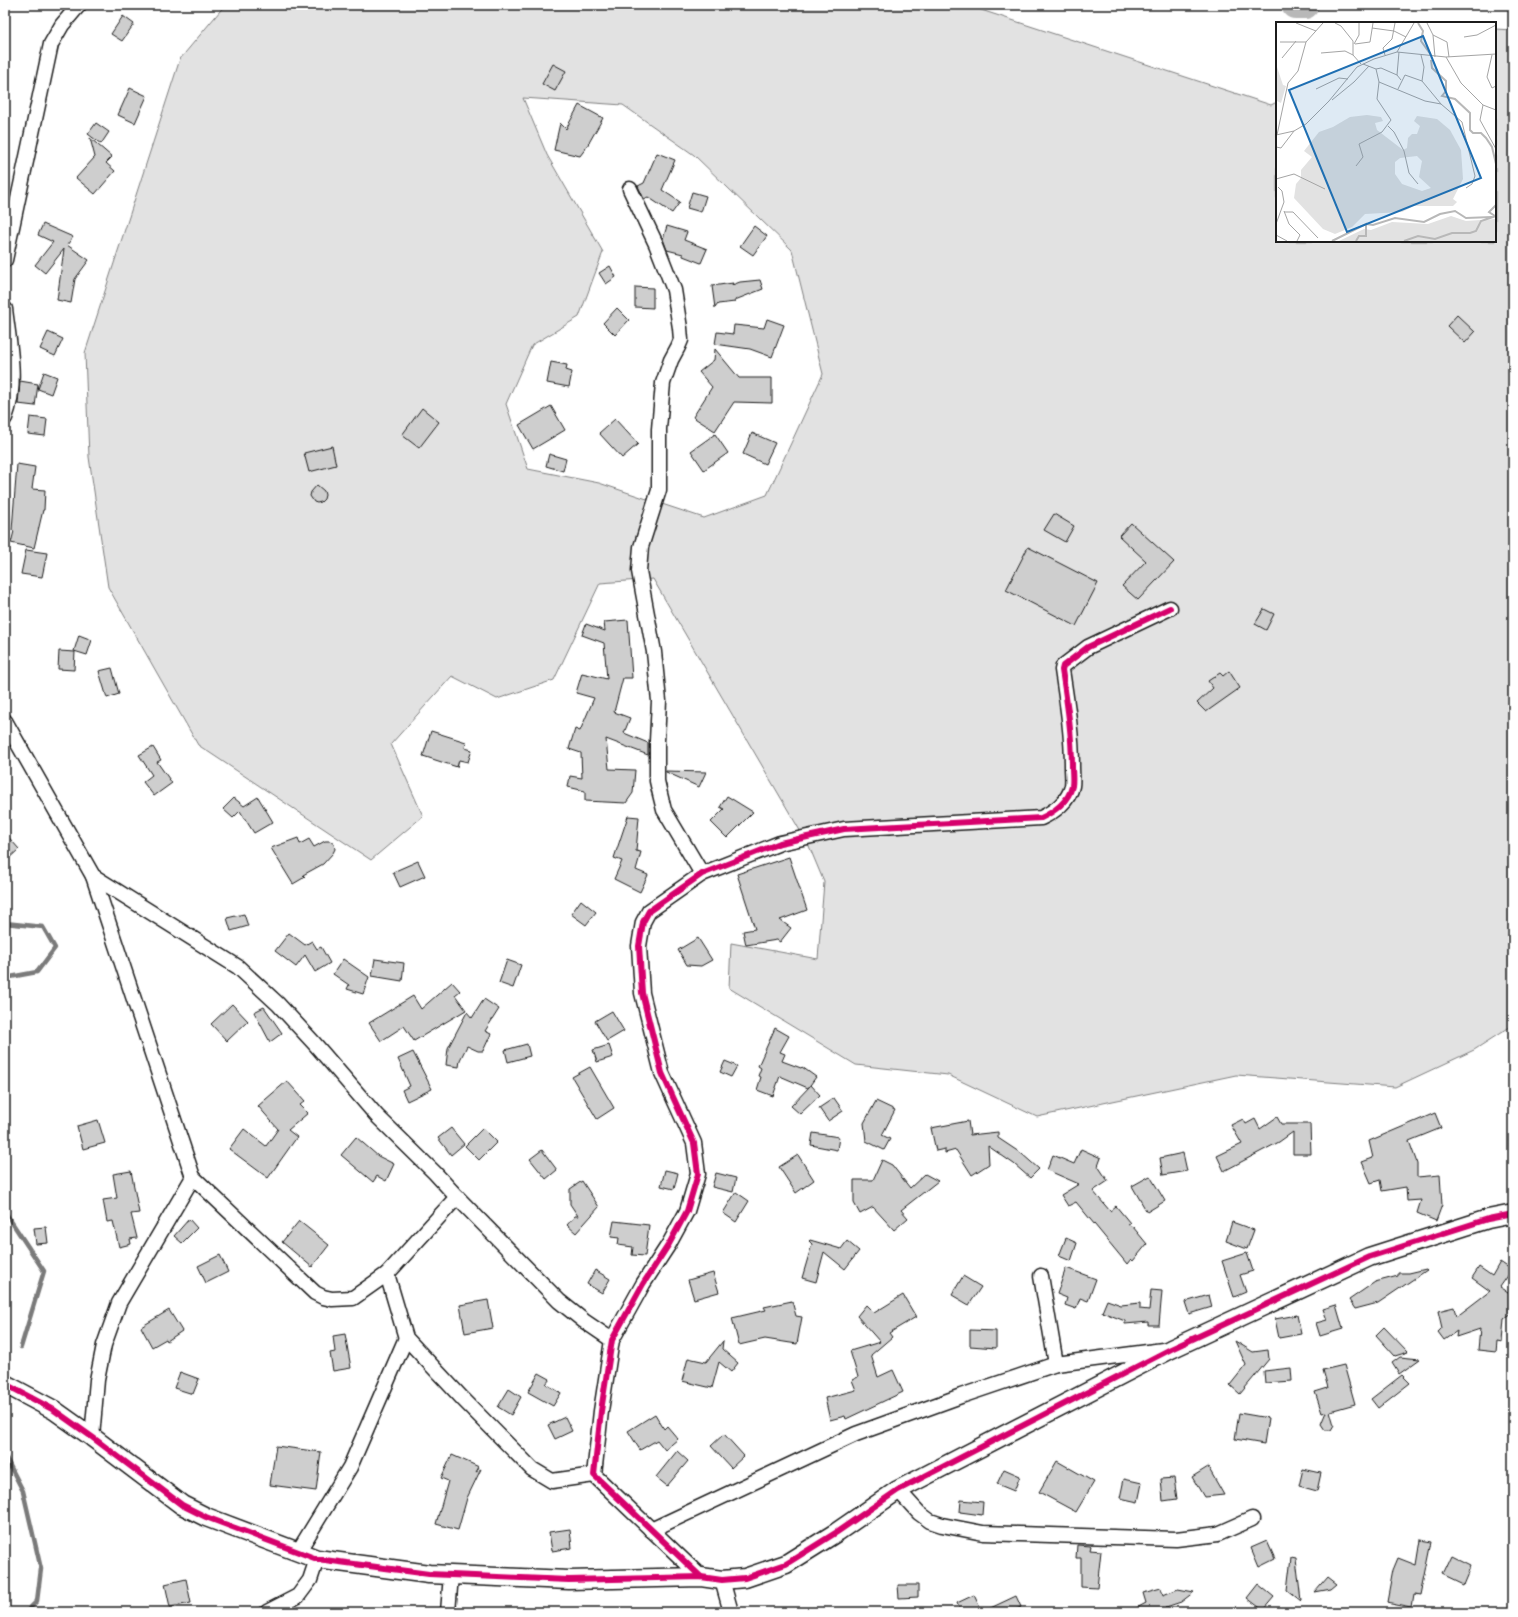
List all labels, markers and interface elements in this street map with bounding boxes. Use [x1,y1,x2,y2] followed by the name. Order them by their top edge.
[1276,22,1496,242] inset map

